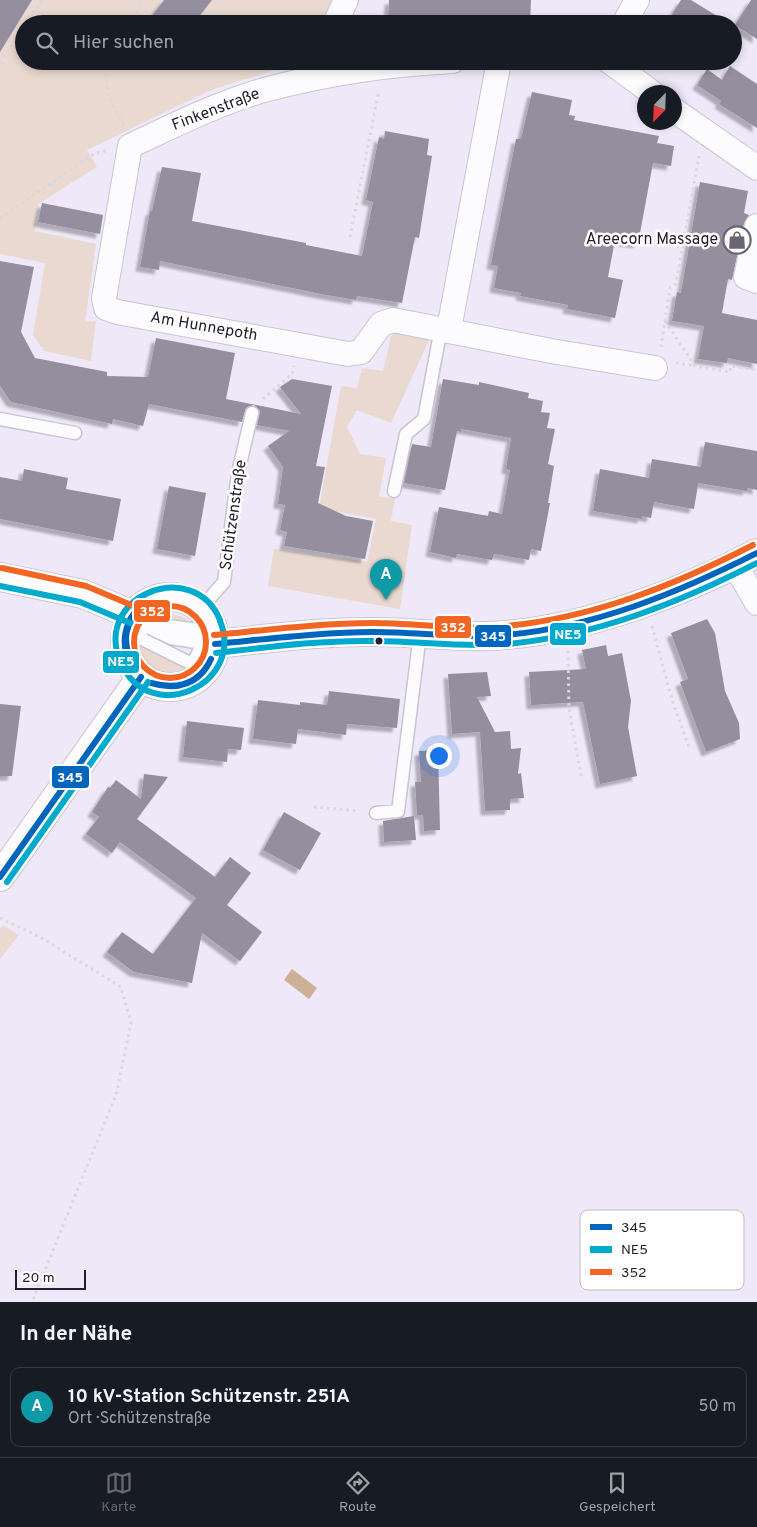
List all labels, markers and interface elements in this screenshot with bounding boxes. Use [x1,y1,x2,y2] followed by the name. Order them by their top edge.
[15,15,742,70] search box
[33,29,61,57] icon: search
[73,31,174,55] text: Hier suchen
[169,84,263,136] street label: Finkenstraße
[637,85,682,130] north arrow
[722,225,752,255] shop icon: Areecorn Massage
[586,230,718,250] place label: Areecorn Massage
[149,308,259,346] street label: Am Hunnepoth
[216,458,252,572] street label: Schützenstraße
[370,559,402,600] pin: A
[133,599,171,623] line badge: 352
[139,604,165,621] text: 352
[434,615,472,639] line badge: 352
[440,620,466,637] text: 352
[549,622,587,646] line badge: NE5
[474,624,512,648] line badge: 345
[554,627,582,644] text: NE5
[480,629,506,646] text: 345
[374,636,384,646] unlabelled marker
[102,650,140,674] line badge: NE5
[107,654,135,671] text: NE5
[426,743,452,769] your location
[51,765,90,789] line badge: 345
[57,770,83,787] text: 345
[580,1210,744,1290] legend
[621,1220,647,1237] text: 345
[621,1242,648,1259] text: NE5
[621,1265,647,1282] text: 352
[15,1267,86,1290] scale bar
[22,1270,55,1287] text: 20 m
[20,1321,132,1348] text: In der Nähe
[68,1385,350,1409] text: 10 kV-Station Schützenstr. 251A
[31,1397,43,1417] text: A
[699,1397,736,1417] text: 50 m
[68,1409,211,1429] text: Ort · Schützenstraße
[101,1469,136,1516] tab: Karte
[339,1469,376,1516] tab: Route
[579,1469,656,1516] tab: Gespeichert

